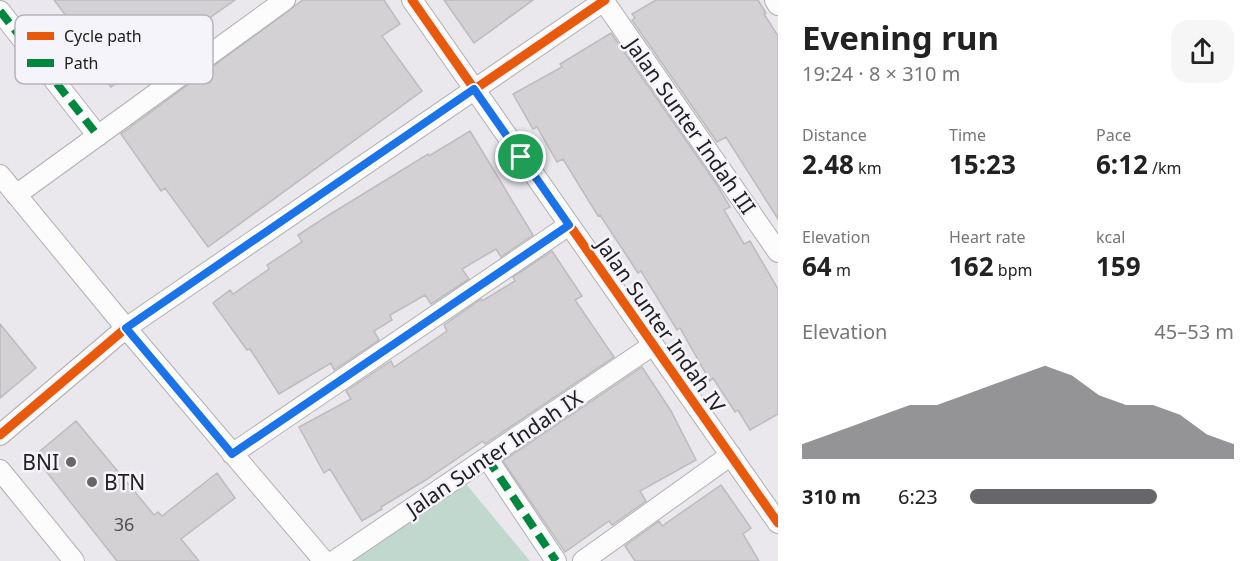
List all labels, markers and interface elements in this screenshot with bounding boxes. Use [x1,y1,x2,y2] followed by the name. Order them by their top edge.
[15,15,213,84] legend
[802,15,999,60] text: Evening run
[1171,20,1234,83] button: share
[64,25,142,47] text: Cycle path
[619,31,762,220] street label: Jalan Sunter Indah III
[64,52,98,74] text: Path
[802,60,960,87] text: 19:24 · 8 × 310 m
[802,124,867,146] text: Distance
[949,124,986,146] text: Time
[1096,124,1131,146] text: Pace
[495,131,546,182] pin
[504,140,537,173] icon: arrive
[802,146,854,182] text: 2.48
[949,146,1016,182] text: 15:23
[1096,146,1148,182] text: 6:12
[854,157,882,179] text: km
[1148,157,1182,179] text: /km
[802,226,870,248] text: Elevation
[949,226,1025,248] text: Heart rate
[1096,226,1125,248] text: kcal
[589,230,732,418] street label: Jalan Sunter Indah IV
[802,248,832,284] text: 64
[949,248,994,284] text: 162
[1096,248,1141,284] text: 159
[832,259,851,281] text: m
[994,259,1032,281] text: bpm
[802,318,887,345] text: Elevation
[1154,318,1234,345] text: 45–53 m
[399,383,588,524] street label: Jalan Sunter Indah IX
[22,448,59,476] place label: BNI
[64,455,78,469] marker: BNI
[104,468,145,496] place label: BTN
[85,475,99,489] marker: BTN
[802,483,861,510] text: 310 m
[898,483,938,510] text: 6:23
[114,512,134,536] house number: 36

